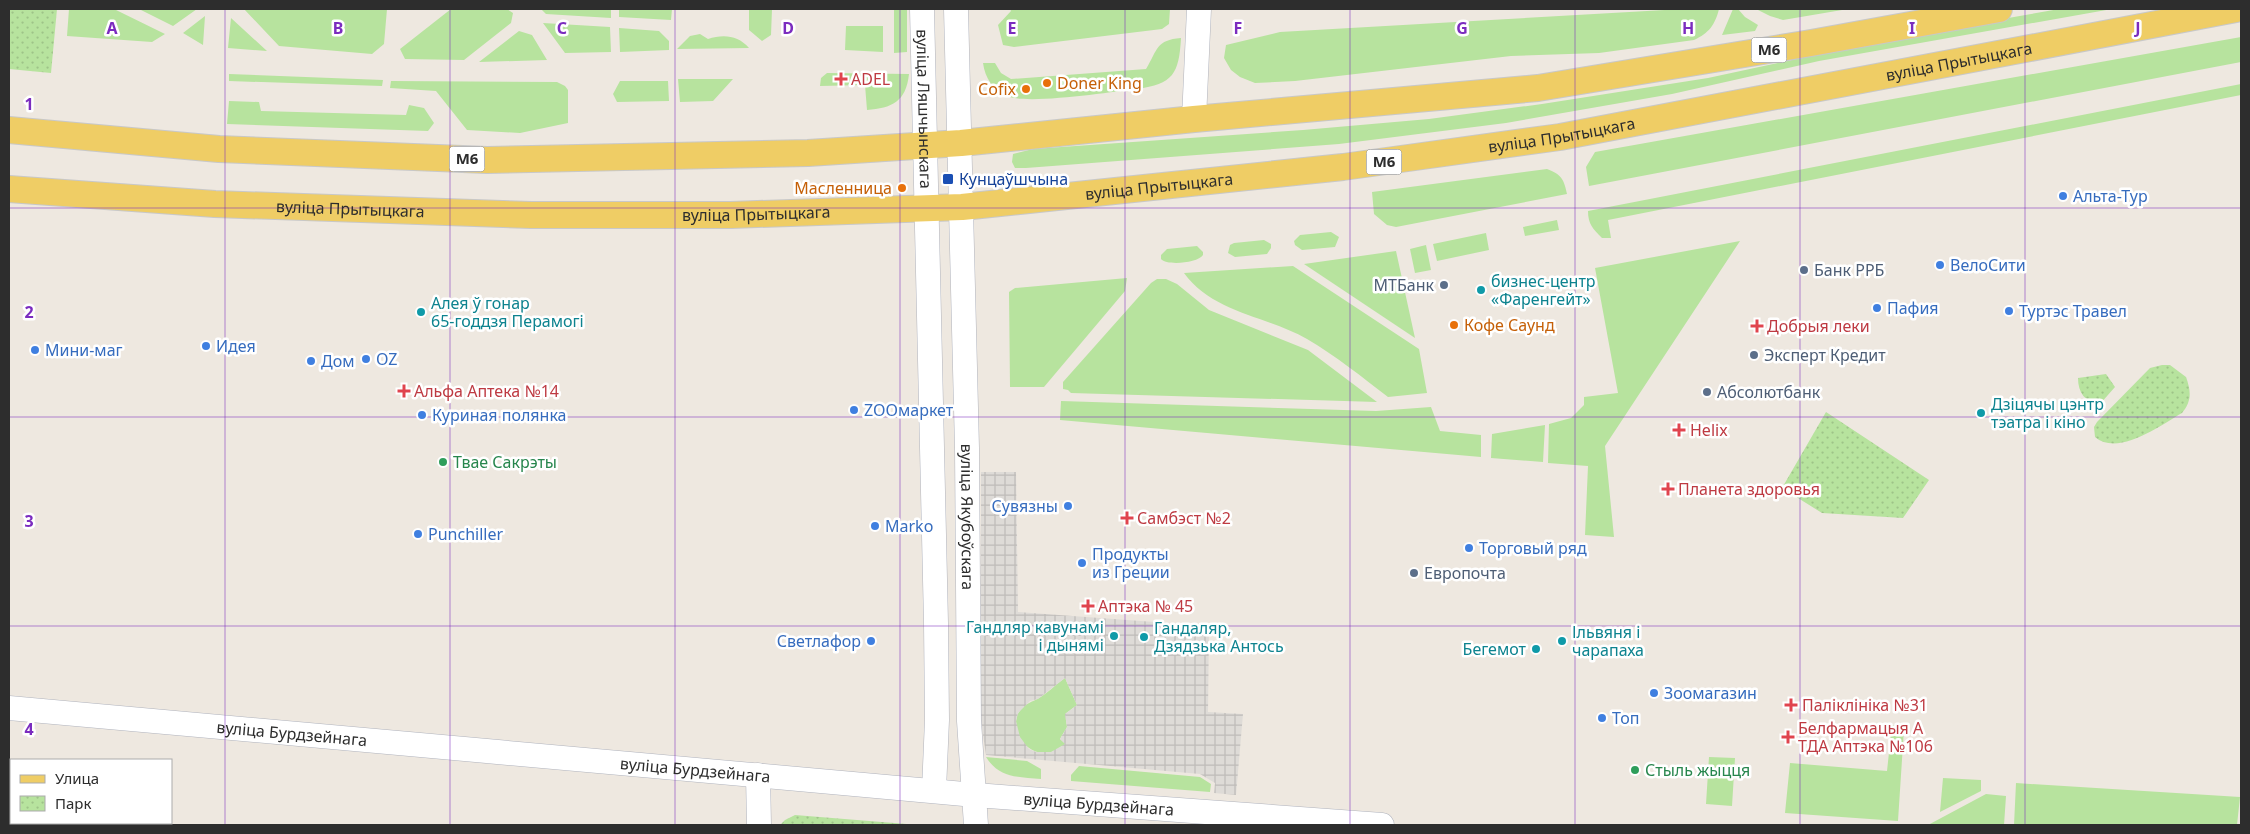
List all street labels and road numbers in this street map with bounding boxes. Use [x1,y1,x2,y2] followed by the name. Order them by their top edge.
[911,29,937,189] street label: вуліца Ляшчынскага
[1884,37,2034,86] street label: вуліца Прытыцкага
[1752,38,1786,62] road number: М6
[1487,112,1637,158] street label: вуліца Прытыцкага
[450,146,484,172] road number: М6
[1366,150,1402,174] road number: М6
[1084,168,1234,205] street label: вуліца Прытыцкага
[276,195,425,222] street label: вуліца Прытыцкага
[682,201,831,226] street label: вуліца Прытыцкага
[956,443,979,590] street label: вуліца Якубоўскага
[216,716,368,751] street label: вуліца Бурдзейнага
[619,752,771,788] street label: вуліца Бурдзейнага
[1023,788,1175,821] street label: вуліца Бурдзейнага

